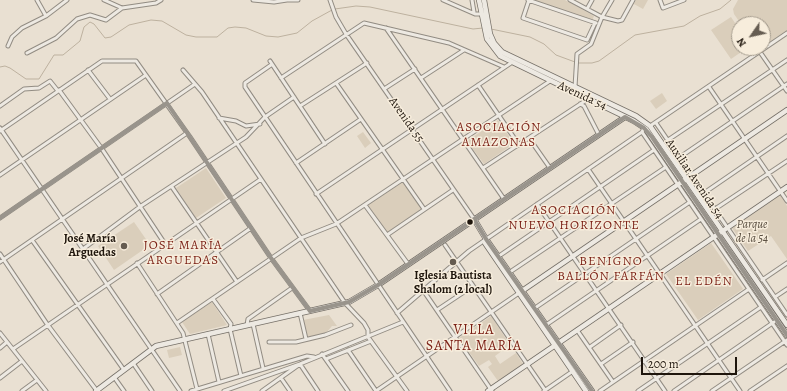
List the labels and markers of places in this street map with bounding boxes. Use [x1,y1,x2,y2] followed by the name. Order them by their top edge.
[465,217,475,227] unlabelled marker
[64,232,116,260] place label: José María Arguedas
[119,241,129,251] marker: José María Arguedas
[448,257,458,267] marker: Iglesia Bautista Shalom (2 local)
[414,269,492,297] place label: Iglesia Bautista Shalom (2 local)

